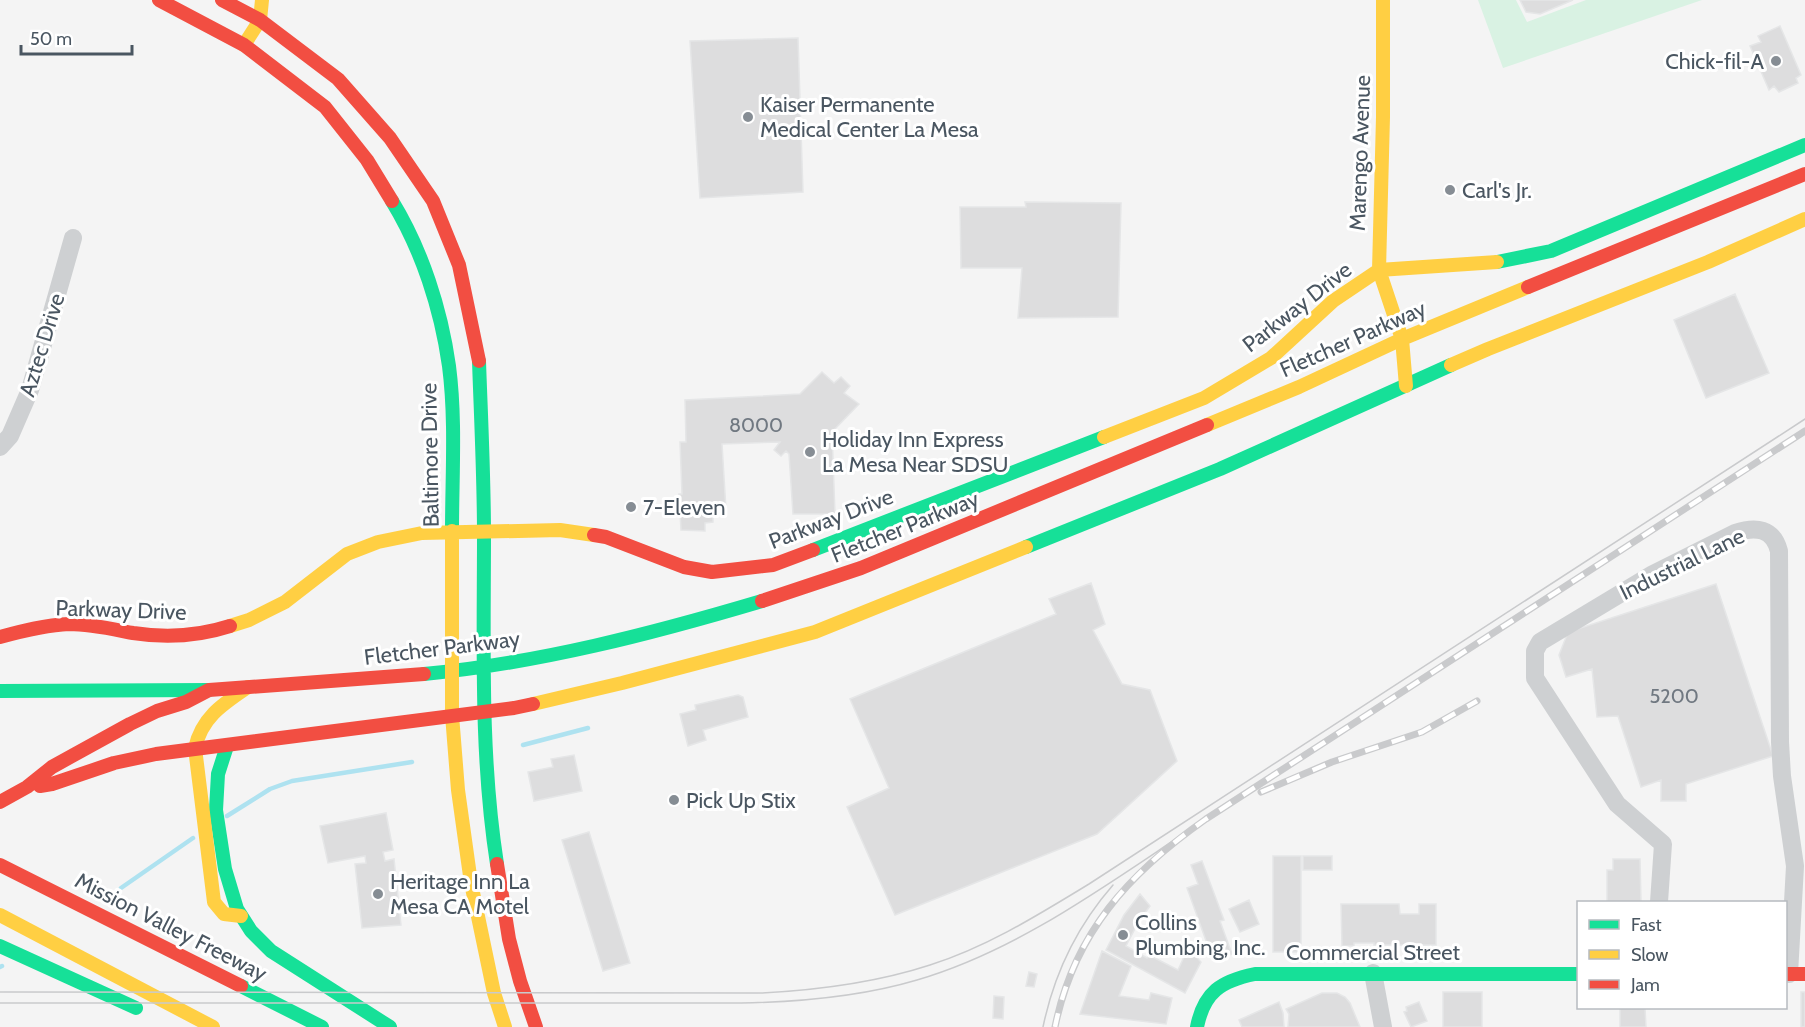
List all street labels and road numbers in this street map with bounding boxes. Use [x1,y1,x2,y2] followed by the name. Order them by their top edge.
[1344,74,1376,232] street label: Marengo Avenue
[1237,256,1357,358] street label: Parkway Drive
[13,290,71,400] street label: Aztec Drive
[1276,295,1430,383] street label: Fletcher Parkway
[415,383,445,527] street label: Baltimore Drive
[765,483,897,555] street label: Parkway Drive
[827,485,983,569] street label: Fletcher Parkway
[1615,522,1749,606] street label: Industrial Lane
[55,594,187,626] street label: Parkway Drive
[362,625,522,671] street label: Fletcher Parkway
[70,867,272,987] street label: Mission Valley Freeway
[1286,939,1460,966] street label: Commercial Street

